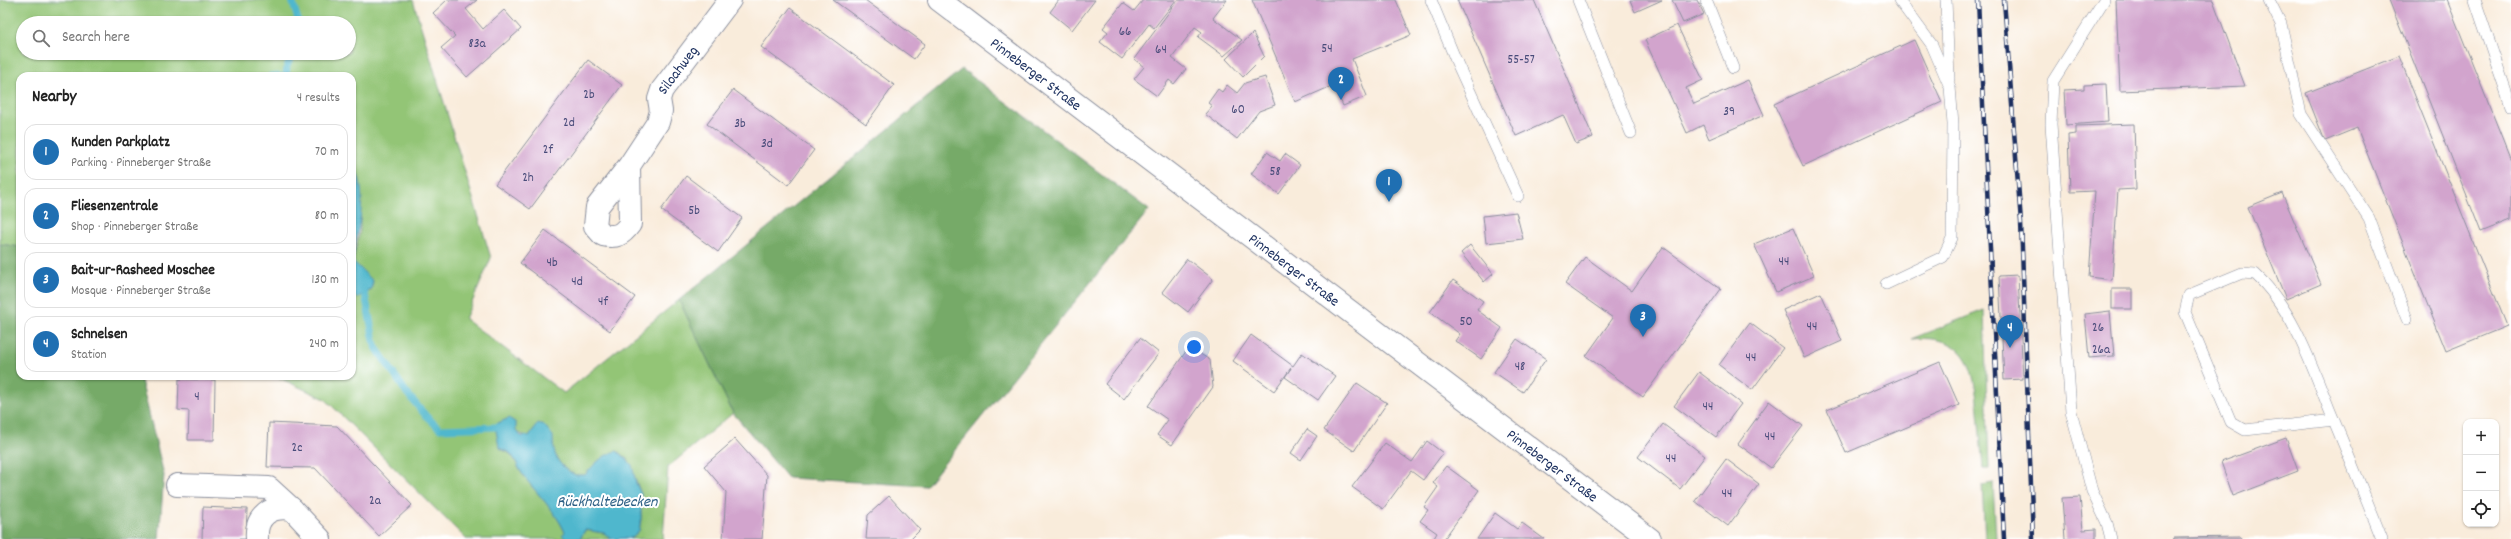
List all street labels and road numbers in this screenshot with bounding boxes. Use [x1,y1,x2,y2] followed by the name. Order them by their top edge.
[985,33,1086,117] street label: Pinneberger Straße
[653,42,705,100] street label: Siloahweg
[1243,229,1344,313] street label: Pinneberger Straße
[1501,425,1602,509] street label: Pinneberger Straße

